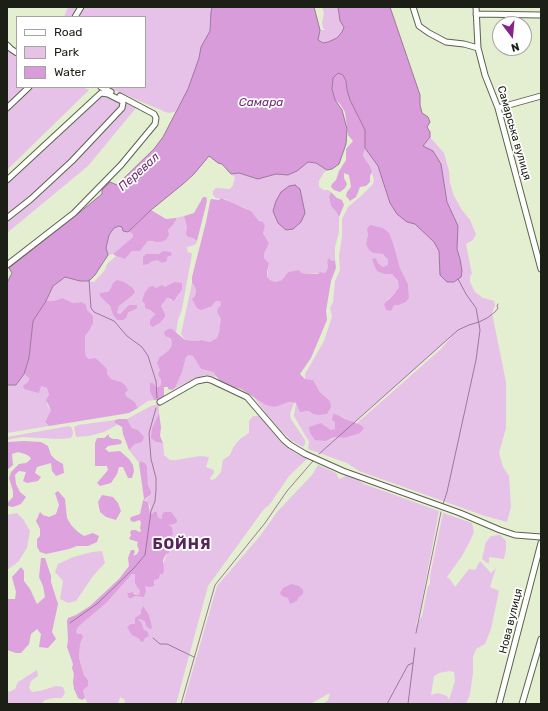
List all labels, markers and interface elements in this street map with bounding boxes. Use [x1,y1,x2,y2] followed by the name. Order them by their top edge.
[16,16,146,88] legend
[492,16,532,56] north arrow
[54,25,82,39] text: Road
[510,40,521,54] text: N
[54,45,79,59] text: Park
[54,65,86,79] text: Water
[494,84,534,182] street label: Самарська вулиця
[239,96,283,110] water label: Самара
[116,150,162,194] water label: Перевал
[153,536,211,554] district label: БОЙНЯ
[497,587,525,655] street label: Нова вулиця

